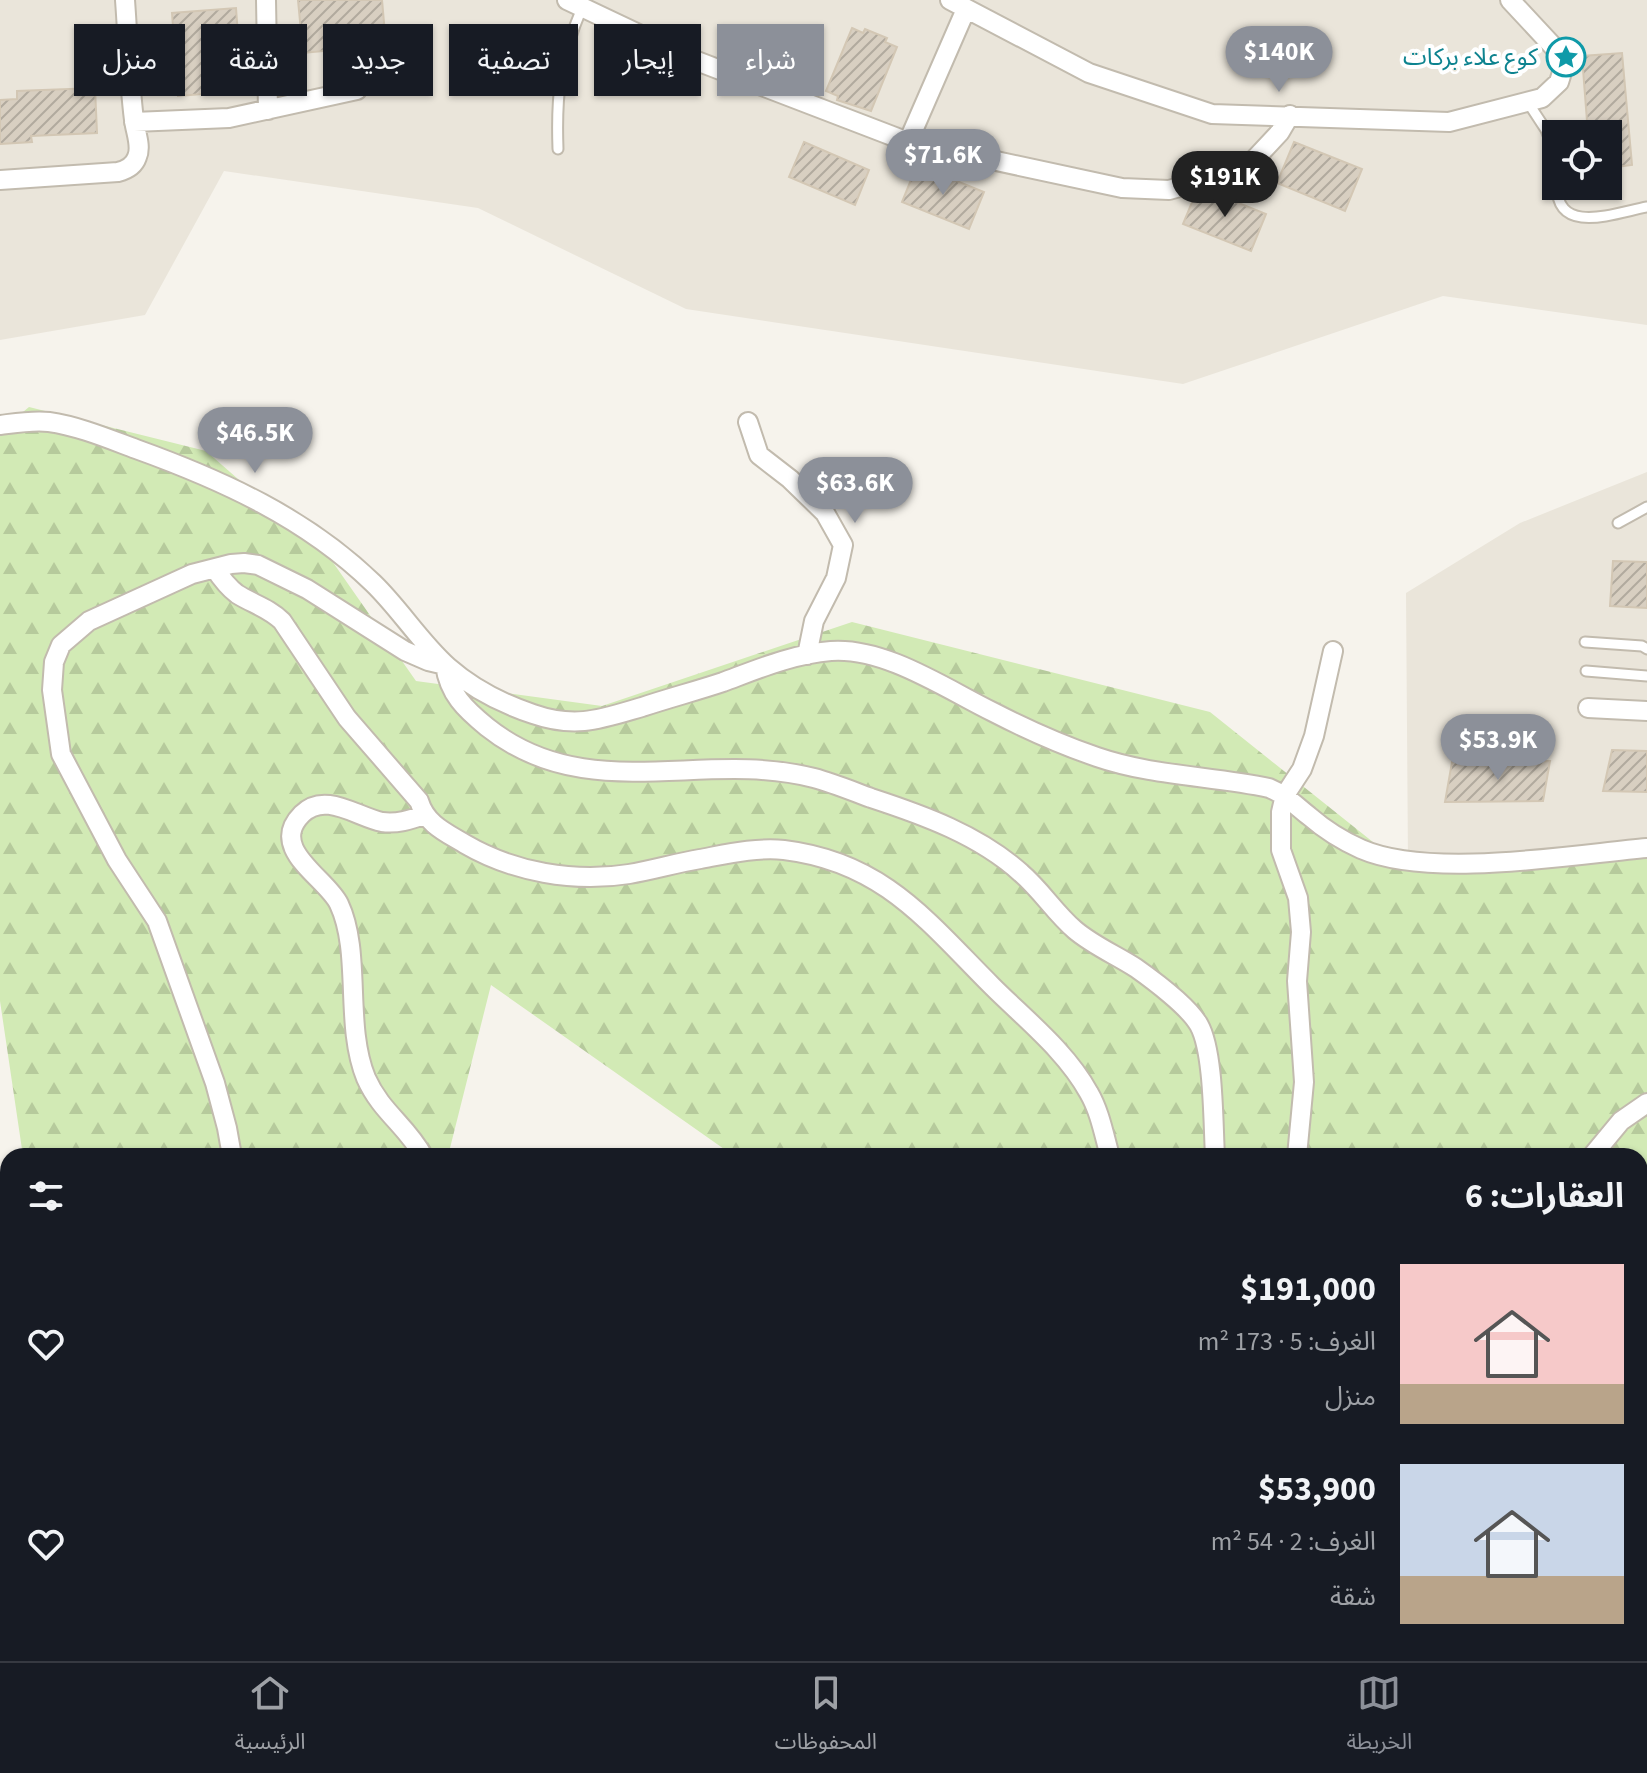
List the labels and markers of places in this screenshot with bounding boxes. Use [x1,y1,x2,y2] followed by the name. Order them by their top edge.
[1223,26,1335,94] pin: $140K
[1545,36,1587,78] place icon: كوع علاء بركات
[1403,40,1539,75] place label: كوع علاء بركات
[878,129,1008,197] pin: $71.6K
[1169,151,1281,219] pin: $191K
[190,407,320,475] pin: $46.5K
[790,457,920,525] pin: $63.6K
[1433,714,1563,782] pin: $53.9K

